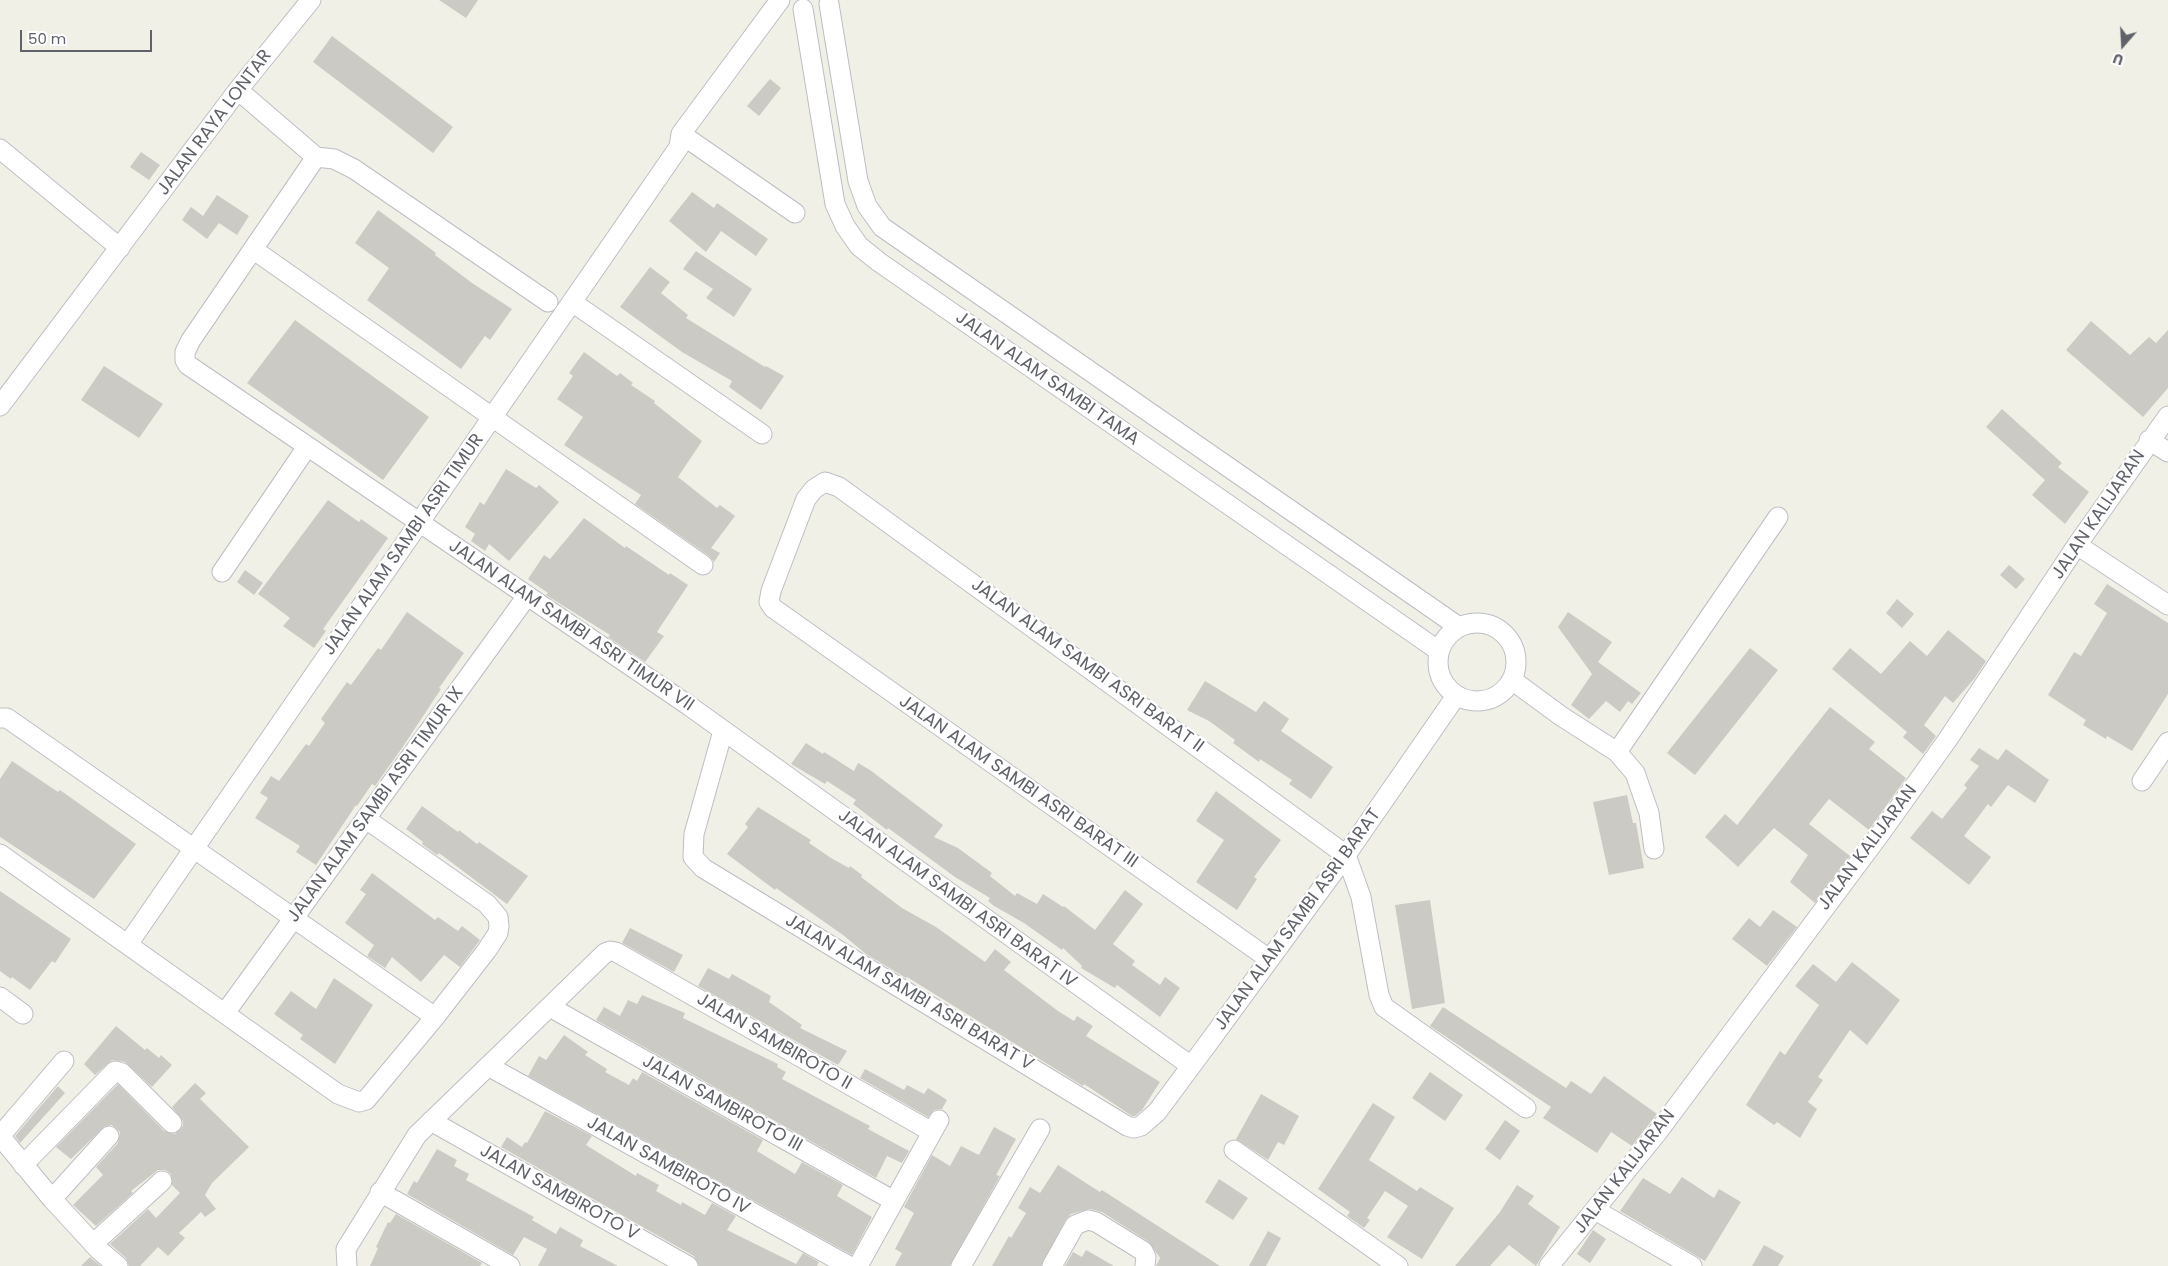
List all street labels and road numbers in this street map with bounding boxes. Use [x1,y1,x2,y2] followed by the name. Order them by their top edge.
[153,46,277,200] street label: JALAN RAYA LONTAR
[951,307,1143,451] street label: JALAN ALAM SAMBI TAMA
[319,430,489,660] street label: JALAN ALAM SAMBI ASRI TIMUR
[2048,446,2150,584] street label: JALAN KALIJARAN
[444,536,698,716] street label: JALAN ALAM SAMBI ASRI TIMUR VII
[966,574,1208,758] street label: JALAN ALAM SAMBI ASRI BARAT II
[283,683,469,927] street label: JALAN ALAM SAMBI ASRI TIMUR IX
[894,691,1142,873] street label: JALAN ALAM SAMBI ASRI BARAT III
[1814,781,1922,915] street label: JALAN KALIJARAN
[833,805,1081,993] street label: JALAN ALAM SAMBI ASRI BARAT IV
[1210,805,1386,1035] street label: JALAN ALAM SAMBI ASRI BARAT
[781,910,1037,1076] street label: JALAN ALAM SAMBI ASRI BARAT V
[693,989,855,1095] street label: JALAN SAMBIROTO II
[638,1051,806,1157] street label: JALAN SAMBIROTO III
[1570,1106,1680,1238] street label: JALAN KALIJARAN
[583,1112,753,1220] street label: JALAN SAMBIROTO IV
[476,1140,642,1246] street label: JALAN SAMBIROTO V

